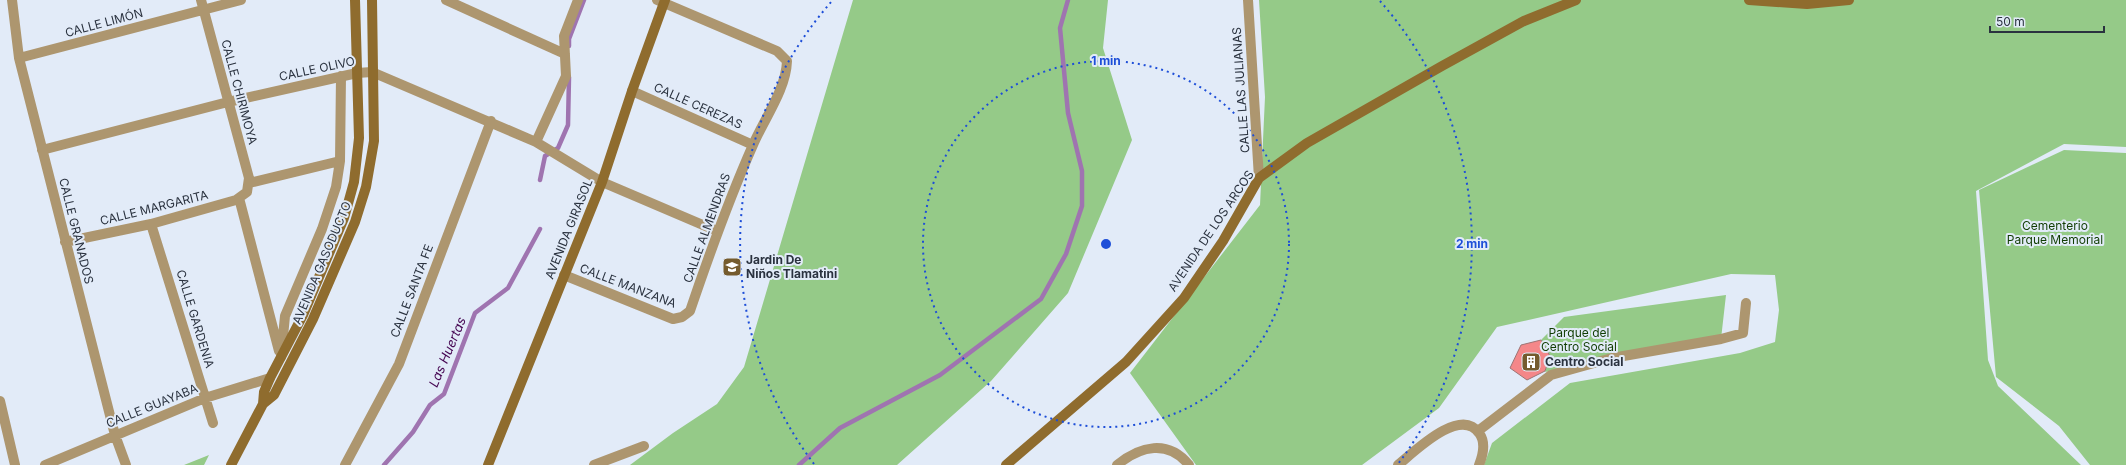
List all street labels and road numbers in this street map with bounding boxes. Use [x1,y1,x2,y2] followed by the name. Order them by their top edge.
[63,5,144,40] street label: CALLE LIMÓN
[1229,26,1252,154] street label: CALLE LAS JULIANAS
[218,38,261,146] street label: CALLE CHIRIMOYA
[278,53,356,84] street label: CALLE OLIVO
[652,79,745,132] street label: CALLE CEREZAS
[1164,167,1257,294] street label: AVENIDA DE LOS ARCOS
[680,171,733,285] street label: CALLE ALMENDRAS
[56,176,97,286] street label: CALLE GRANADOS
[542,176,596,281] street label: AVENIDA GIRASOL
[98,187,209,228] street label: CALLE MARGARITA
[289,199,354,326] street label: AVENIDA GASODUCTO
[387,242,436,340] street label: CALLE SANTA FE
[578,260,679,311] street label: CALLE MANZANA
[173,268,218,370] street label: CALLE GARDENIA
[104,380,200,431] street label: CALLE GUAYABA

